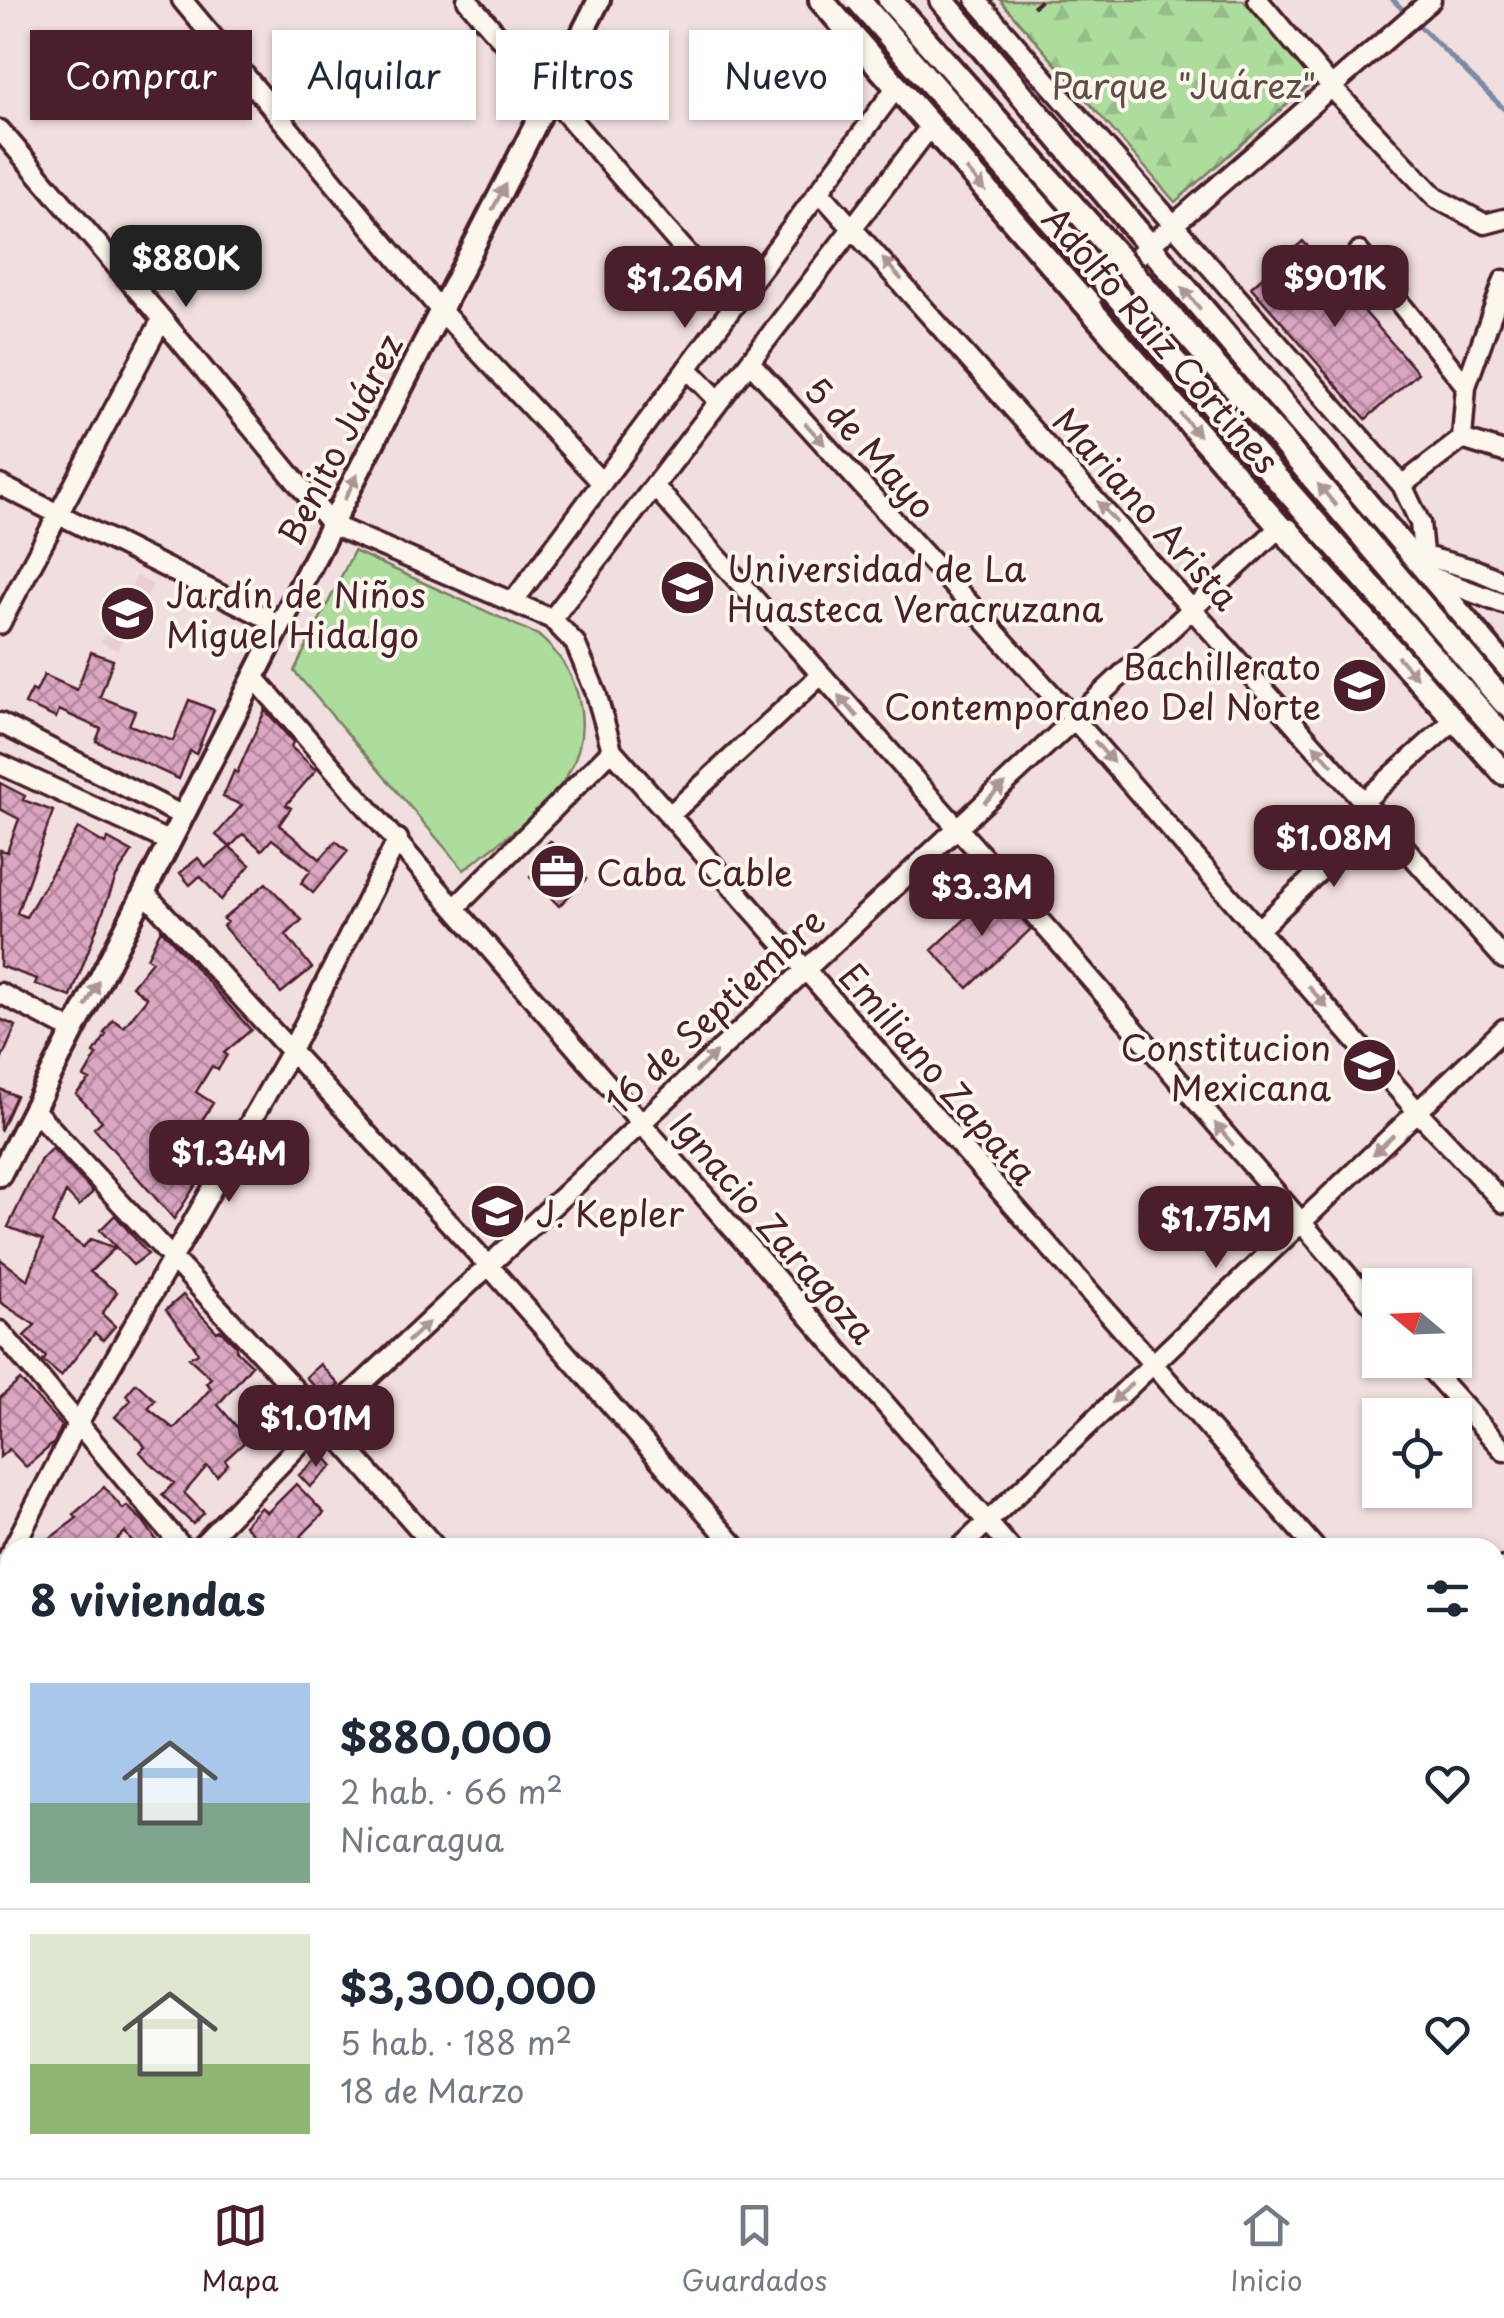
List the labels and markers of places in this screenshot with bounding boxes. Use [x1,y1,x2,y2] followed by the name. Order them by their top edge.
[116,225,256,310] pin: $880K
[1265,245,1405,330] pin: $901K
[604,246,766,331] pin: $1.26M
[727,541,1103,634] place label: Universidad de La Huasteca Veracruzana
[658,557,718,617] school or university icon: Universidad de La Huasteca Veracruzana
[166,567,426,660] place label: Jardín de Niños Miguel Hidalgo
[97,583,157,643] school or university icon: Jardín de Niños Miguel Hidalgo
[884,639,1321,732] place label: Bachillerato Contemporaneo Del Norte
[1330,655,1390,715] school or university icon: Bachillerato Contemporaneo Del Norte
[1253,805,1415,890] pin: $1.08M
[527,841,587,901] office icon: Caba Cable
[596,845,793,898] place label: Caba Cable
[912,854,1052,939] pin: $3.3M
[1120,1020,1331,1113] place label: Constitucion Mexicana
[1340,1036,1400,1096] school or university icon: Constitucion Mexicana
[148,1120,310,1205] pin: $1.34M
[467,1182,527,1242] school or university icon: J. Kepler
[536,1186,685,1239] place label: J. Kepler
[1135,1186,1297,1271] pin: $1.75M
[235,1385,397,1470] pin: $1.01M

